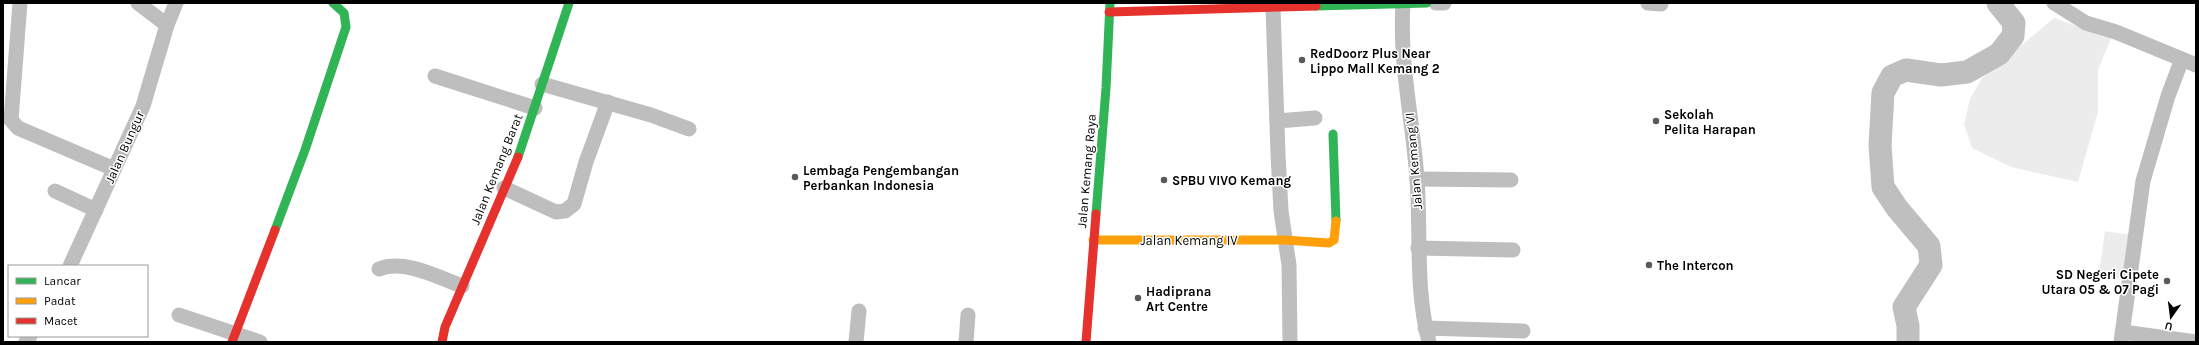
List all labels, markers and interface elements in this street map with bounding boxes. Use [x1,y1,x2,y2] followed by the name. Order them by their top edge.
[1310,46,1440,76] place label: RedDoorz Plus Near Lippo Mall Kemang 2
[1297,55,1307,65] marker: RedDoorz Plus Near Lippo Mall Kemang 2
[1664,107,1756,137] place label: Sekolah Pelita Harapan
[102,108,147,186] street label: Jalan Bungur
[467,111,526,227] street label: Jalan Kemang Barat
[1402,112,1425,210] street label: Jalan Kemang VI
[1074,113,1099,229] street label: Jalan Kemang Raya
[1651,116,1661,126] marker: Sekolah Pelita Harapan
[803,163,959,193] place label: Lembaga Pengembangan Perbankan Indonesia
[790,172,800,182] marker: Lembaga Pengembangan Perbankan Indonesia
[1172,173,1292,188] place label: SPBU VIVO Kemang
[1159,175,1169,185] marker: SPBU VIVO Kemang
[1140,233,1238,248] street label: Jalan Kemang IV
[1657,258,1734,273] place label: The Intercon
[1644,260,1654,270] marker: The Intercon
[8,265,148,337] legend
[2041,267,2159,297] place label: SD Negeri Cipete Utara 05 & 07 Pagi
[44,274,81,288] text: Lancar
[2162,276,2172,286] marker: SD Negeri Cipete Utara 05 & 07 Pagi
[1146,284,1211,314] place label: Hadiprana Art Centre
[1133,293,1143,303] marker: Hadiprana Art Centre
[44,294,76,308] text: Padat
[2151,297,2191,337] north arrow
[44,314,78,328] text: Macet
[2163,319,2174,333] text: U

